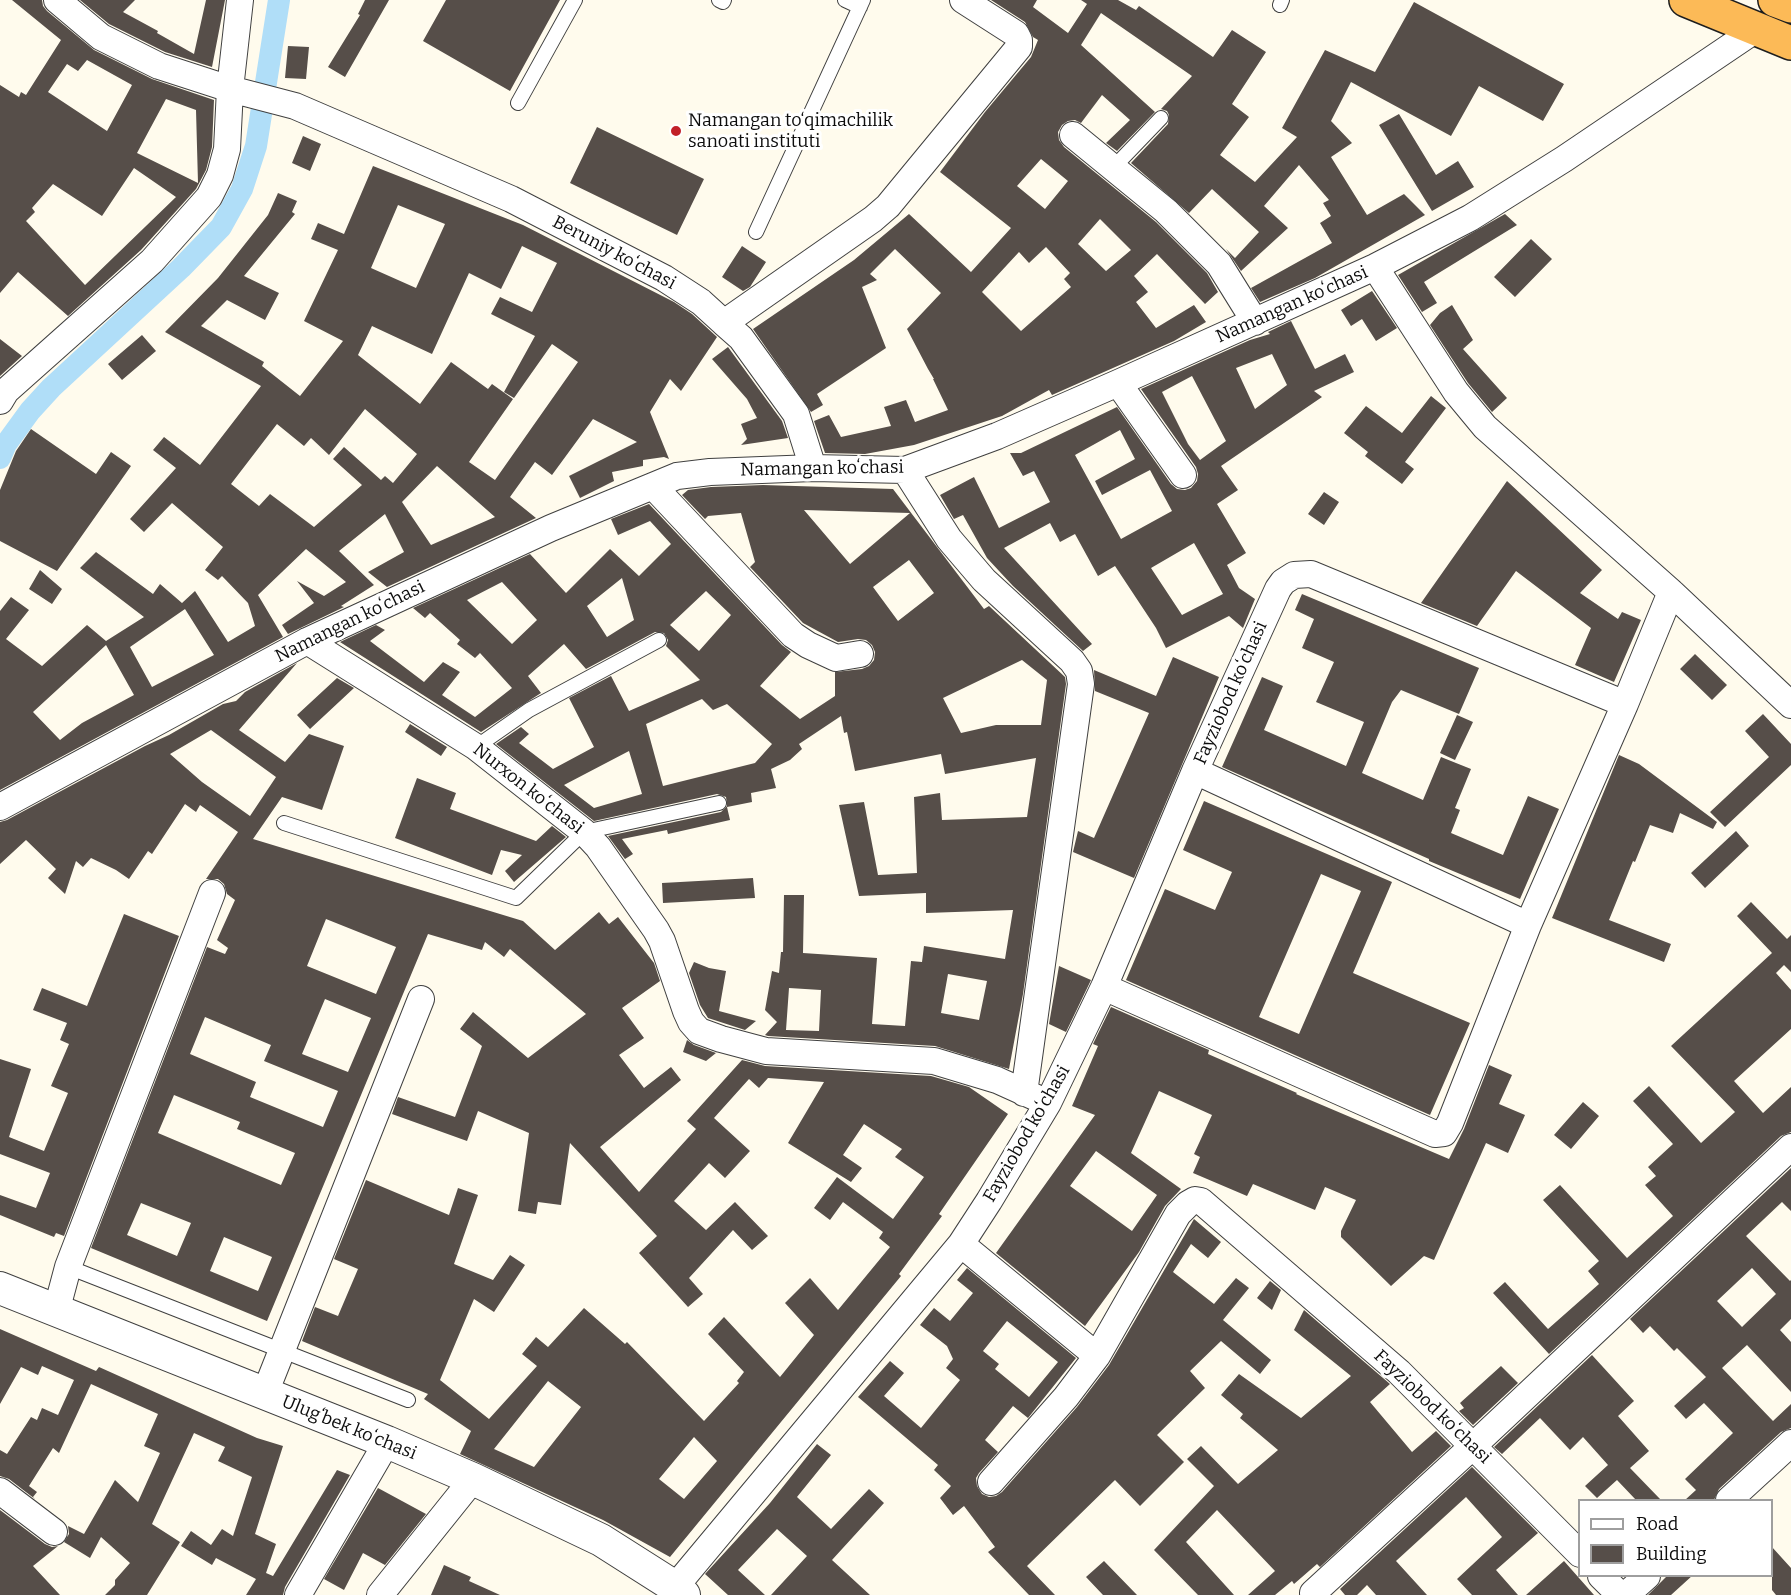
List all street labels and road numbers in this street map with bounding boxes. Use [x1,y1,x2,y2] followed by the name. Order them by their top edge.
[549,211,679,295] street label: Beruniy koʻchasi
[1213,262,1371,348] street label: Namangan koʻchasi
[740,457,904,481] street label: Namangan koʻchasi
[272,576,428,668] street label: Namangan koʻchasi
[1190,618,1272,768] street label: Fayziobod koʻchasi
[468,739,588,839] street label: Nurxon koʻchasi
[979,1062,1075,1206] street label: Fayziobod koʻchasi
[1369,1346,1495,1468] street label: Fayziobod koʻchasi
[278,1391,420,1465] street label: Ulugʻbek koʻchasi

